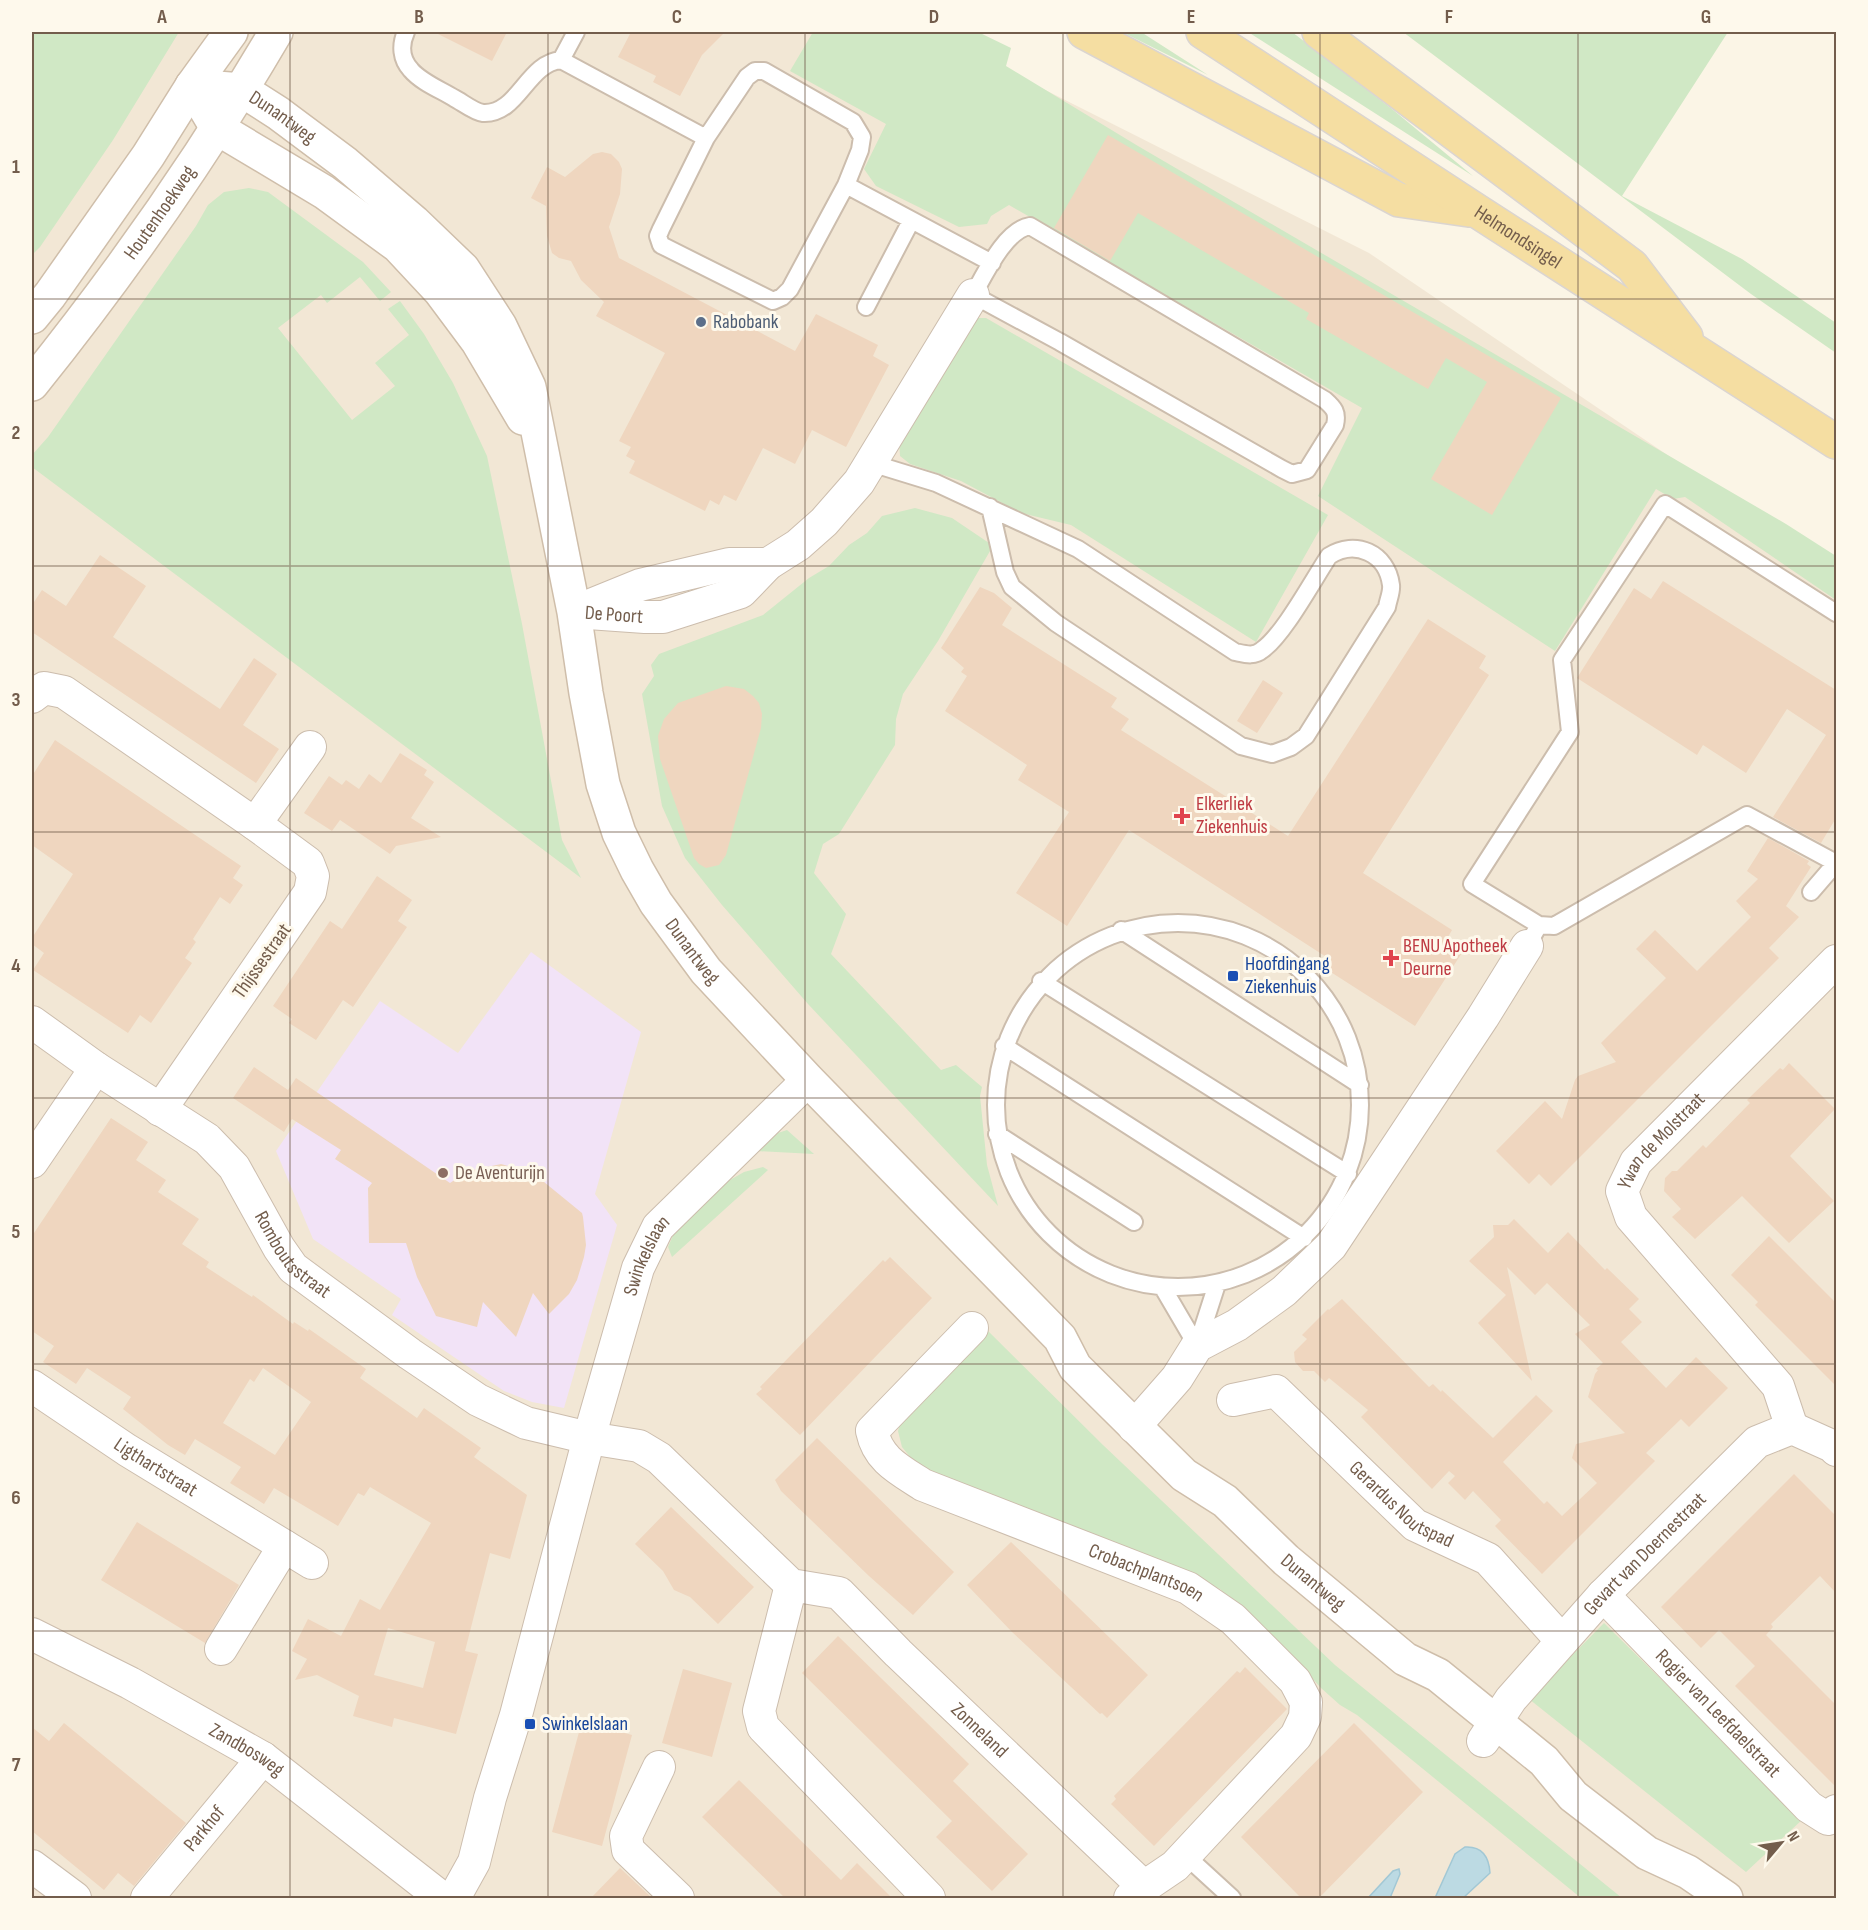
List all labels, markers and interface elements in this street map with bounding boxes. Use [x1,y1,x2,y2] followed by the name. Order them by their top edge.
[156,5,167,29] text: A
[414,5,424,29] text: B
[672,5,682,29] text: C
[929,5,939,29] text: D
[1187,5,1195,29] text: E
[1445,5,1453,29] text: F
[1701,5,1711,29] text: G
[244,86,321,149] street label: Dunantweg
[12,155,20,179] text: 1
[119,161,201,264] street label: Houtenhoekweg
[1470,200,1566,274] street label: Helmondsingel
[713,310,779,334] place label: Rabobank
[694,315,708,329] marker: Rabobank
[12,421,20,445] text: 2
[584,601,644,629] street label: De Poort
[12,688,21,712] text: 3
[1196,792,1268,839] place label: Elkerliek Ziekenhuis
[1173,807,1191,825] marker: Elkerliek Ziekenhuis
[660,914,725,990] street label: Dunantweg
[227,919,297,1003] street label: Thijssestraat
[1403,934,1508,981] place label: BENU Apotheek Deurne
[1384,951,1398,965] marker: BENU Apotheek Deurne
[1245,952,1330,999] place label: Hoofdingang Ziekenhuis
[11,954,21,978] text: 4
[1226,969,1240,983] marker: Hoofdingang Ziekenhuis
[1613,1088,1710,1193] street label: Ywan de Molstraat
[455,1161,545,1185] place label: De Aventurijn
[436,1166,450,1180] marker: De Aventurijn
[249,1207,335,1303] street label: Romboutsstraat
[619,1210,675,1299] street label: Swinkelslaan
[12,1220,21,1244] text: 5
[109,1433,202,1502] street label: Ligthartstraat
[1344,1456,1457,1553] street label: Gerardus Noutspad
[11,1486,21,1510] text: 6
[1579,1487,1711,1620] street label: Gevart van Doernestraat
[1085,1538,1208,1607] street label: Crobachplantsoen
[1276,1549,1350,1616] street label: Dunantweg
[1650,1644,1786,1782] street label: Rogier van Leefdaelstraat
[946,1698,1013,1763] street label: Zonneland
[542,1712,628,1736] place label: Swinkelslaan
[523,1717,537,1731] marker: Swinkelslaan
[205,1718,289,1782] street label: Zandbosweg
[12,1753,21,1777] text: 7
[179,1801,230,1856] street label: Parkhof
[1751,1813,1811,1873] north arrow
[1782,1828,1803,1845] text: N

